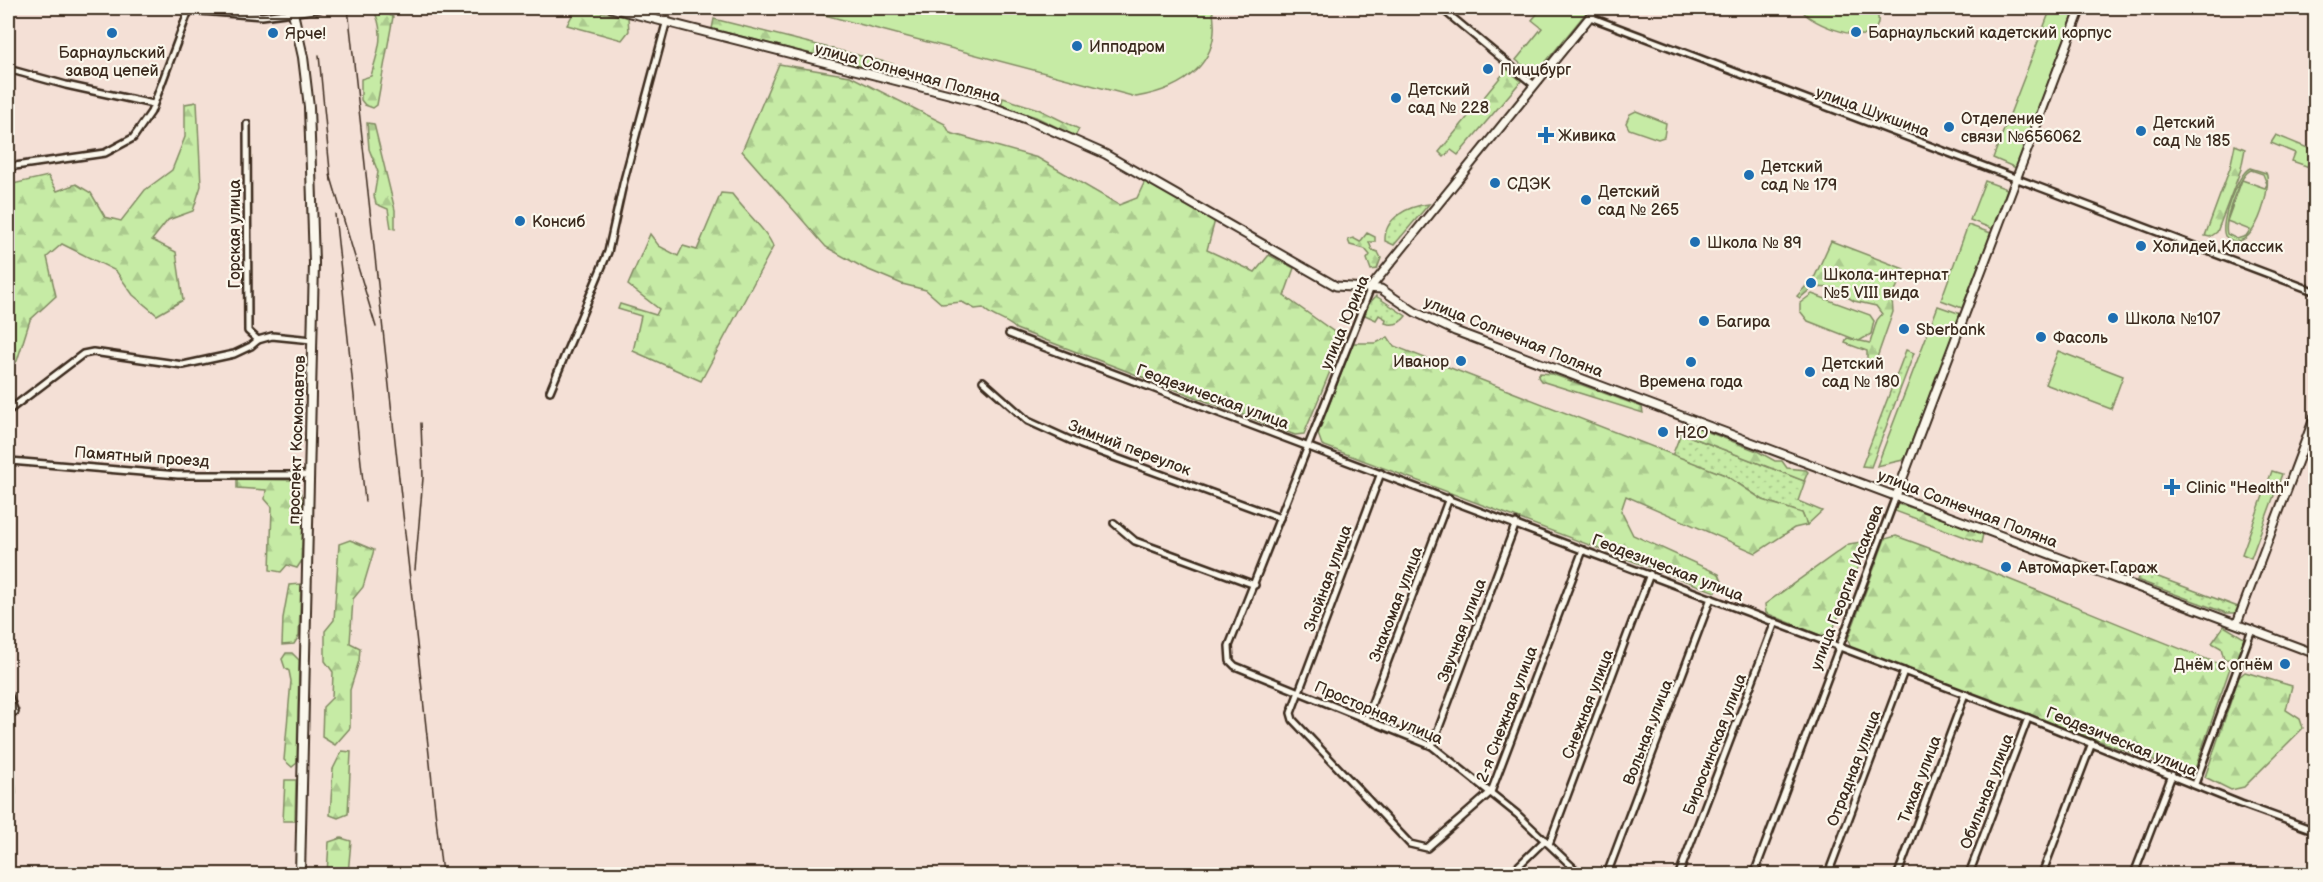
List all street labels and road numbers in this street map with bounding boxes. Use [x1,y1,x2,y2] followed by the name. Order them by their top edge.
[813,40,1003,108] street label: улица Солнечная Поляна
[1813,83,1933,142] street label: улица Шукшина
[226,179,245,289] street label: Горская улица
[1317,272,1374,373] street label: улица Юрина
[1421,293,1606,382] street label: улица Солнечная Поляна
[285,355,310,525] street label: проспект Космонавтов
[1134,361,1292,434] street label: Геодезическая улица
[1065,416,1194,481] street label: Зимний переулок
[74,443,210,472] street label: Памятный проезд
[1875,466,2061,553] street label: улица Солнечная Поляна
[1807,502,1888,673] street label: улица Георгия Исакова
[1300,522,1357,634] street label: Знойная улица
[1589,531,1747,606] street label: Геодезическая улица
[1366,544,1427,665] street label: Знакомая улица
[1434,576,1491,685] street label: Звучная улица
[1473,643,1542,785] street label: 2-я Снежная улица
[1559,647,1618,762] street label: Снежная улица
[1680,671,1751,818] street label: Бирюсинская улица
[1620,677,1677,788] street label: Вольная улица
[1311,678,1446,749] street label: Просторная улица
[2043,703,2200,782] street label: Геодезическая улица
[1823,707,1886,829] street label: Отрадная улица
[1957,731,2018,852] street label: Обильная улица
[1895,733,1946,826] street label: Тихая улица

